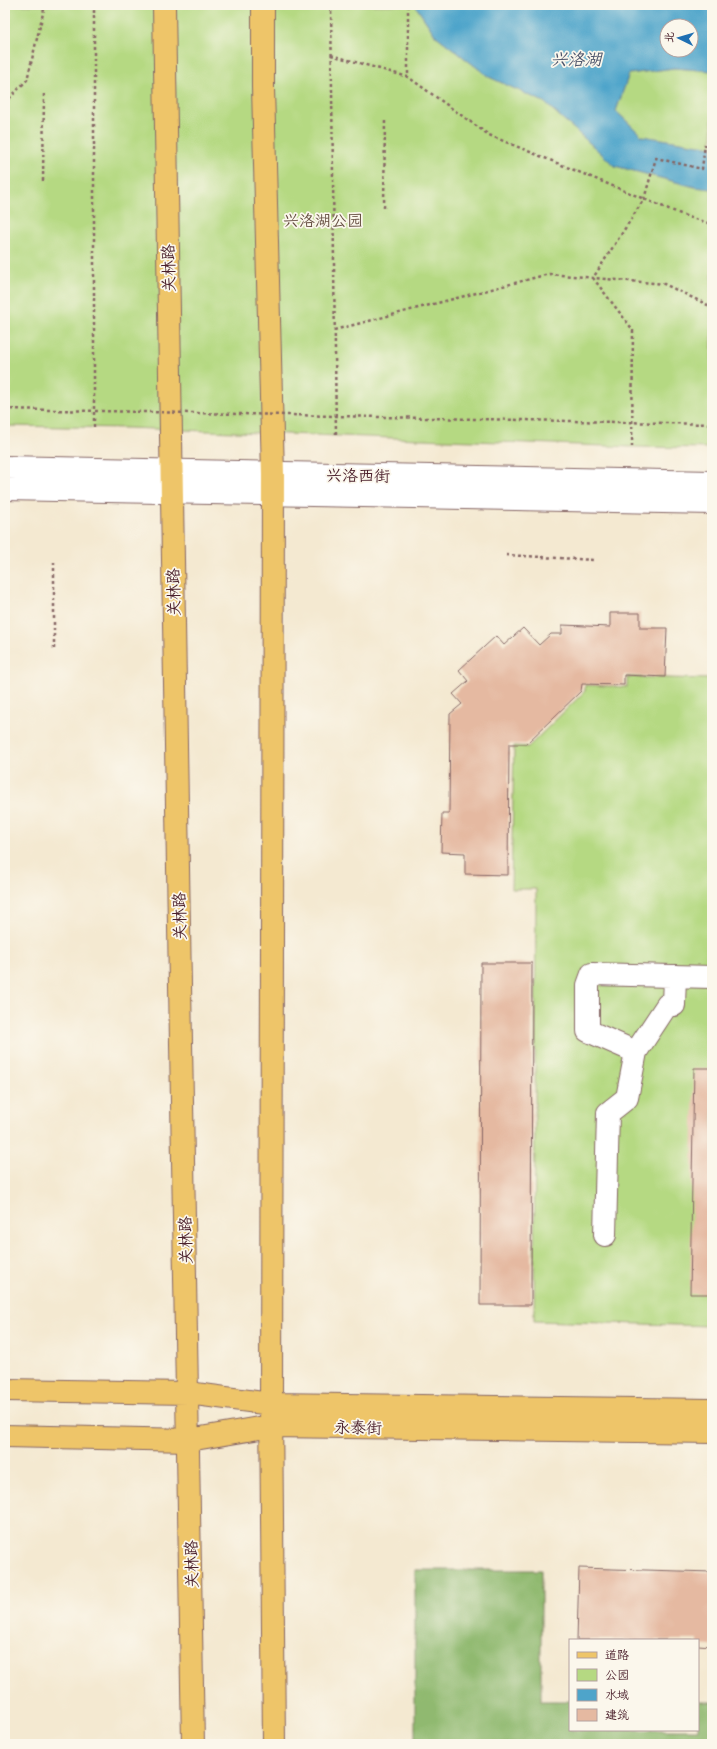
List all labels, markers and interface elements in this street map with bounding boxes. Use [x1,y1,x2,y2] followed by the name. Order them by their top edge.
[659,18,699,58] north arrow
[662,31,676,43] text: 北
[551,49,603,70] water label: 兴洛湖
[283,211,363,231] park label: 兴洛湖公园
[159,244,179,292] street label: 关林路
[326,465,390,487] street label: 兴洛西街
[164,568,184,616] street label: 关林路
[170,892,190,940] street label: 关林路
[176,1216,196,1264] street label: 关林路
[334,1418,382,1438] street label: 永泰街
[182,1540,202,1588] street label: 关林路
[569,1639,699,1731] legend
[605,1647,629,1663] text: 道路
[605,1667,629,1683] text: 公园
[605,1687,629,1703] text: 水域
[605,1707,629,1723] text: 建筑

